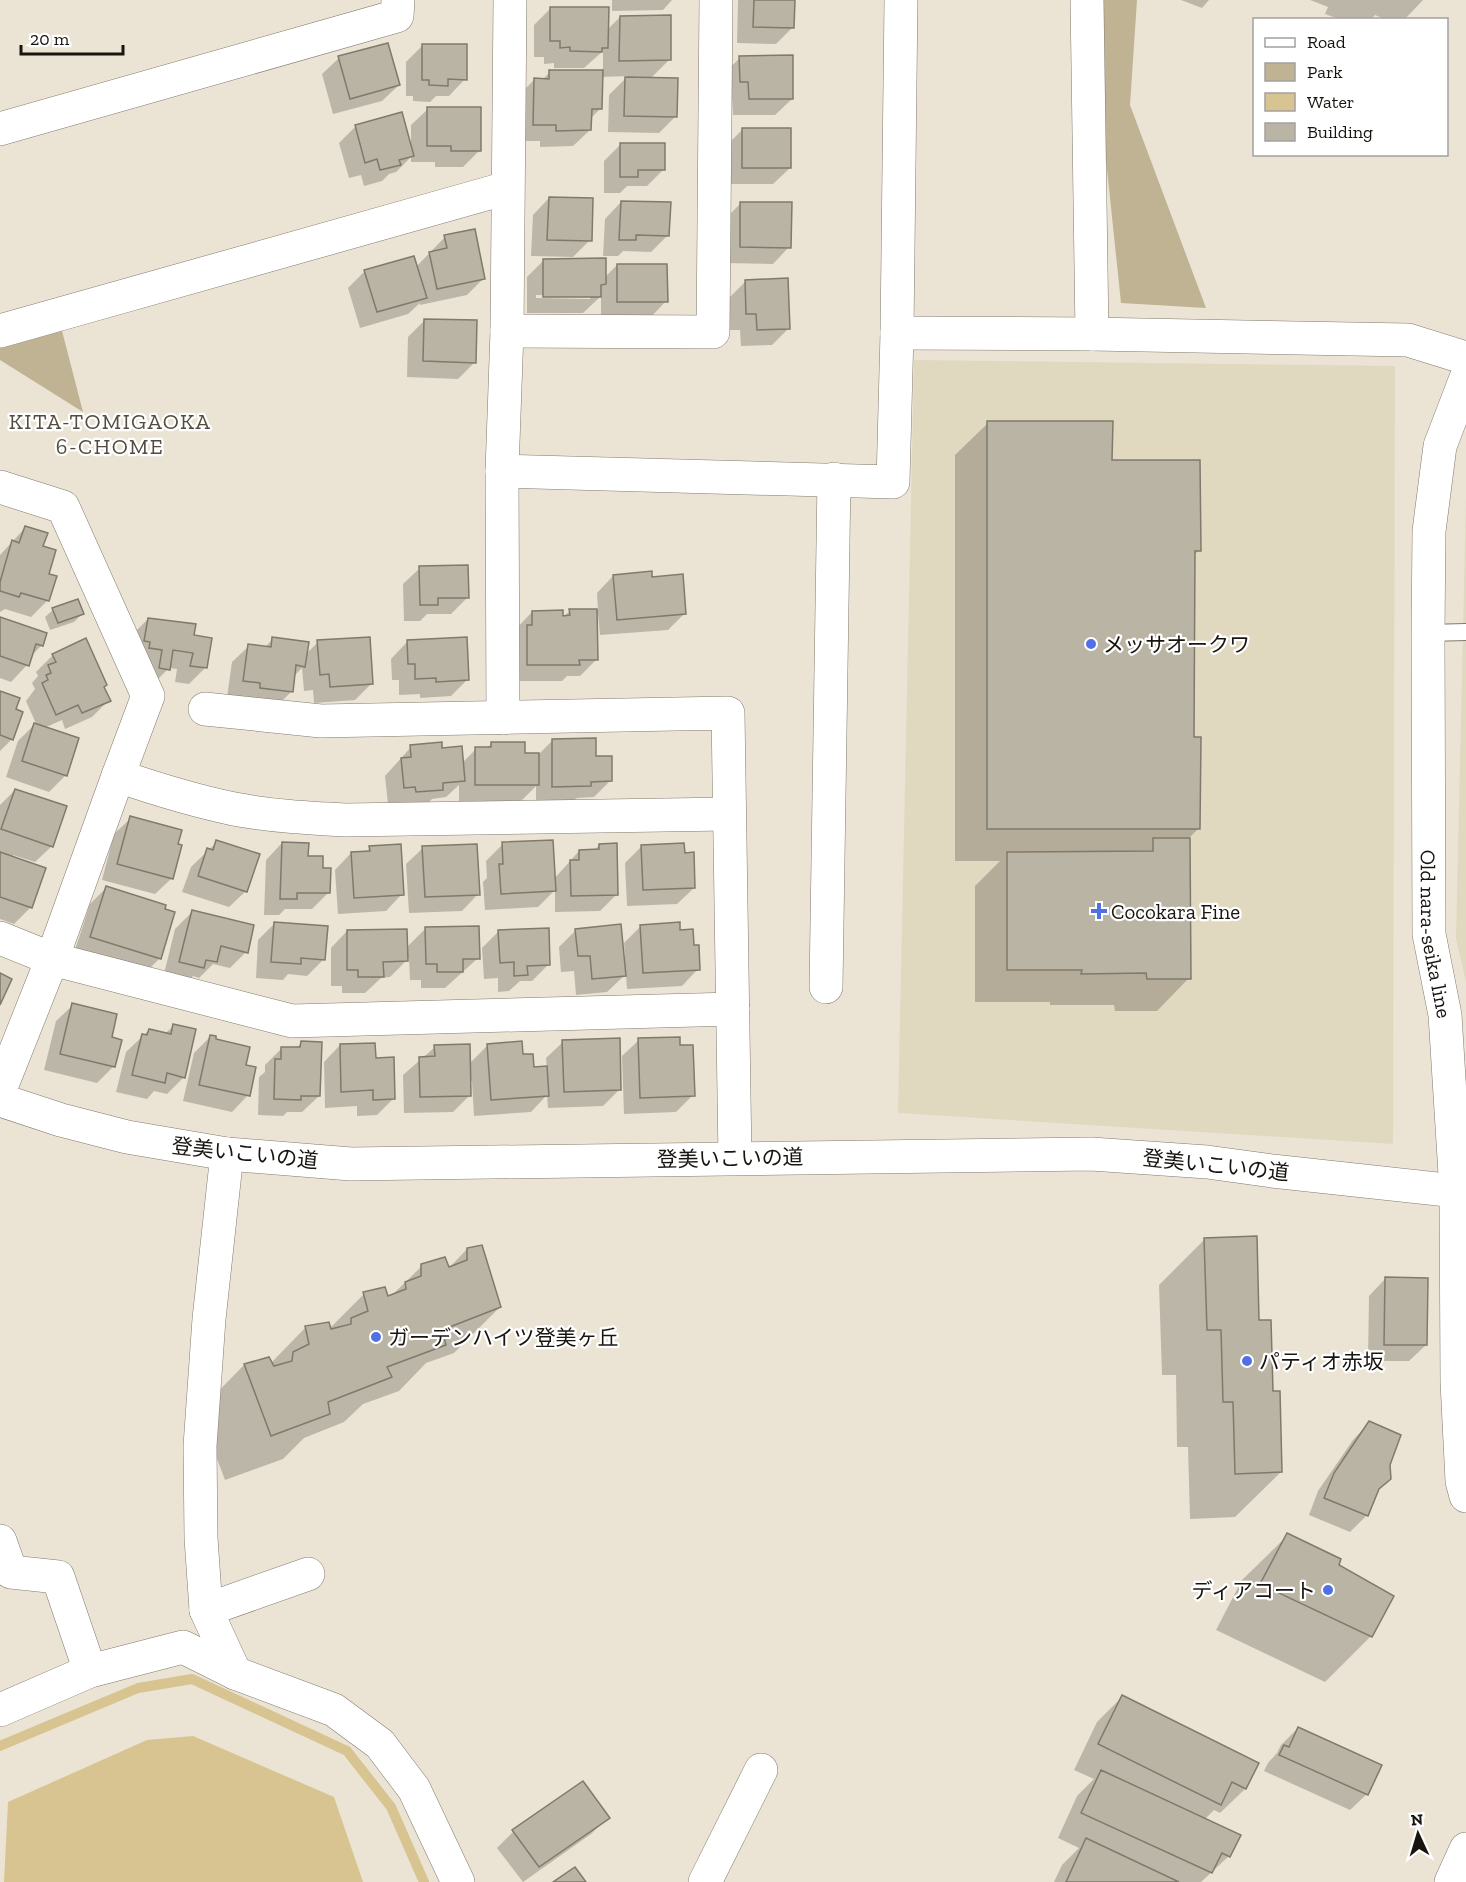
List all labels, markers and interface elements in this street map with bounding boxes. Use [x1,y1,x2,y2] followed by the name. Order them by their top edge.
[21,18,123,56] scale bar
[1253,18,1448,156] legend
[30,28,70,50] text: 20 m
[1307,31,1346,53] text: Road
[1307,61,1343,83] text: Park
[1307,91,1354,113] text: Water
[1307,121,1373,143] text: Building
[9,408,211,460] district label: KITA-TOMIGAOKA 6-CHOME
[1103,632,1250,657] place label: メッサオークワ
[1084,637,1098,651] marker: メッサオークワ
[1416,850,1458,1020] street label: Old nara-seika line
[1111,899,1240,924] place label: Cocokara Fine
[1092,904,1106,918] marker: Cocokara Fine
[171,1133,319,1173] street label: 登美いこいの道
[656,1144,804,1172] street label: 登美いこいの道
[1142,1145,1290,1185] street label: 登美いこいの道
[388,1325,619,1350] place label: ガーデンハイツ登美ヶ丘
[369,1330,383,1344] marker: ガーデンハイツ登美ヶ丘
[1259,1349,1384,1374] place label: パティオ赤坂
[1240,1354,1254,1368] marker: パティオ赤坂
[1191,1578,1316,1603] place label: ディアコート
[1321,1583,1335,1597] marker: ディアコート
[1388,1804,1448,1864] north arrow
[1410,1810,1424,1829] text: N

